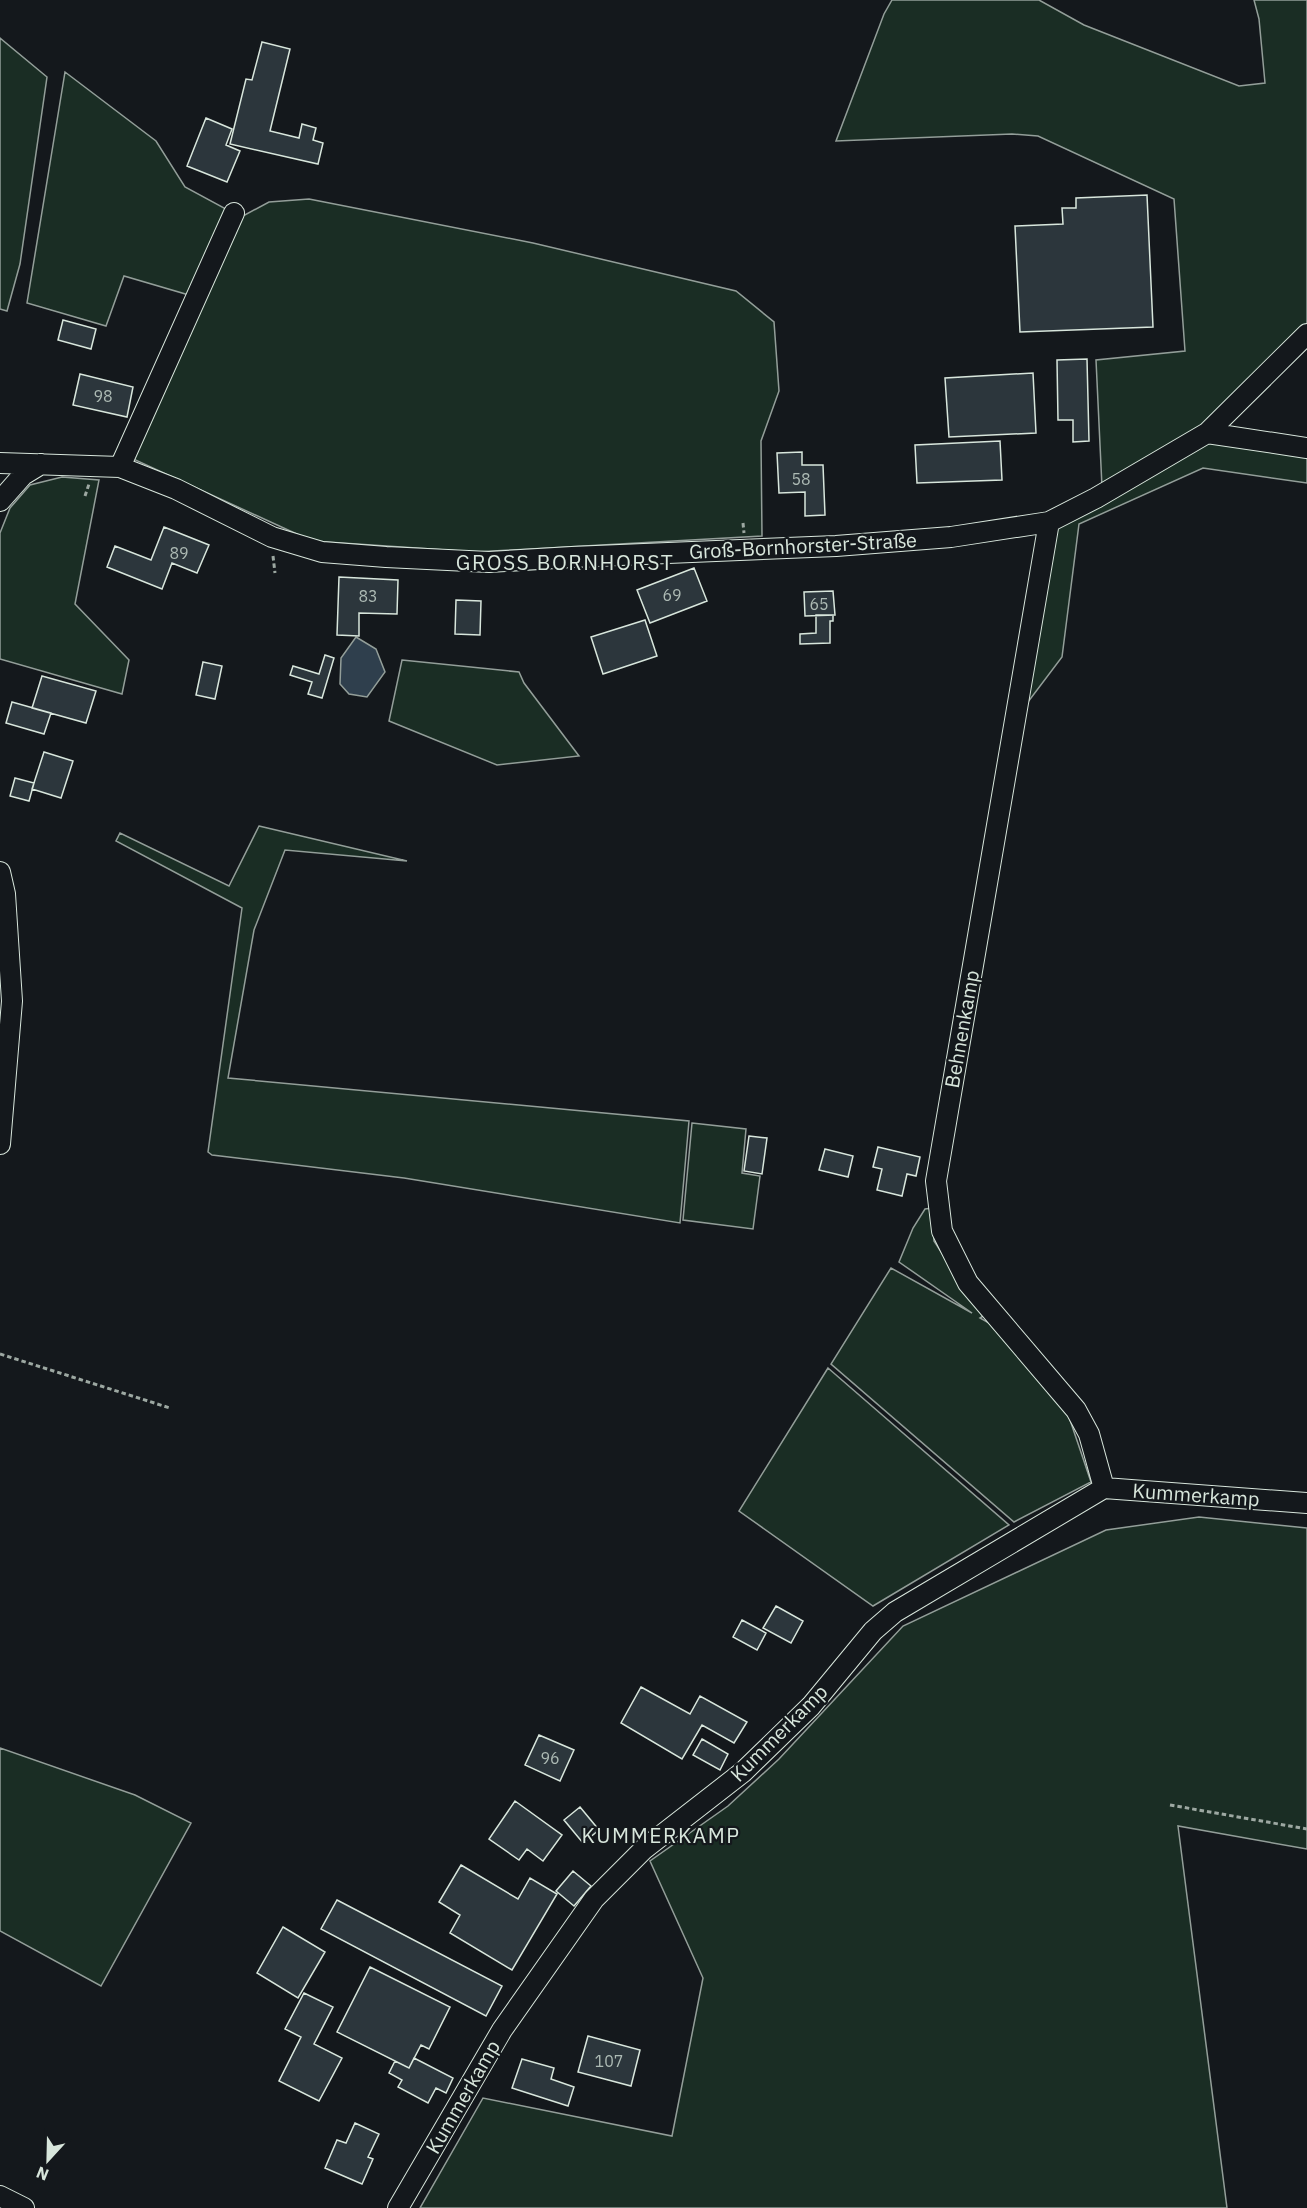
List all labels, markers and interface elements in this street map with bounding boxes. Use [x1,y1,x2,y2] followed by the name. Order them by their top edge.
[93,386,113,406] house number: 98
[791,469,811,489] house number: 58
[688,526,918,565] street label: Groß-Bornhorster-Straße
[169,543,189,563] house number: 89
[456,548,674,576] district label: GROSS BORNHORST
[662,585,682,605] house number: 69
[358,586,378,606] house number: 83
[809,594,829,614] house number: 65
[938,968,985,1090] street label: Behnenkamp
[1132,1477,1260,1512] street label: Kummerkamp
[724,1678,833,1787] street label: Kummerkamp
[540,1748,560,1768] house number: 96
[582,1821,740,1849] district label: KUMMERKAMP
[419,2035,506,2159] street label: Kummerkamp
[595,2051,623,2071] house number: 107
[18,2130,78,2190] north arrow
[33,2162,52,2185] text: N

